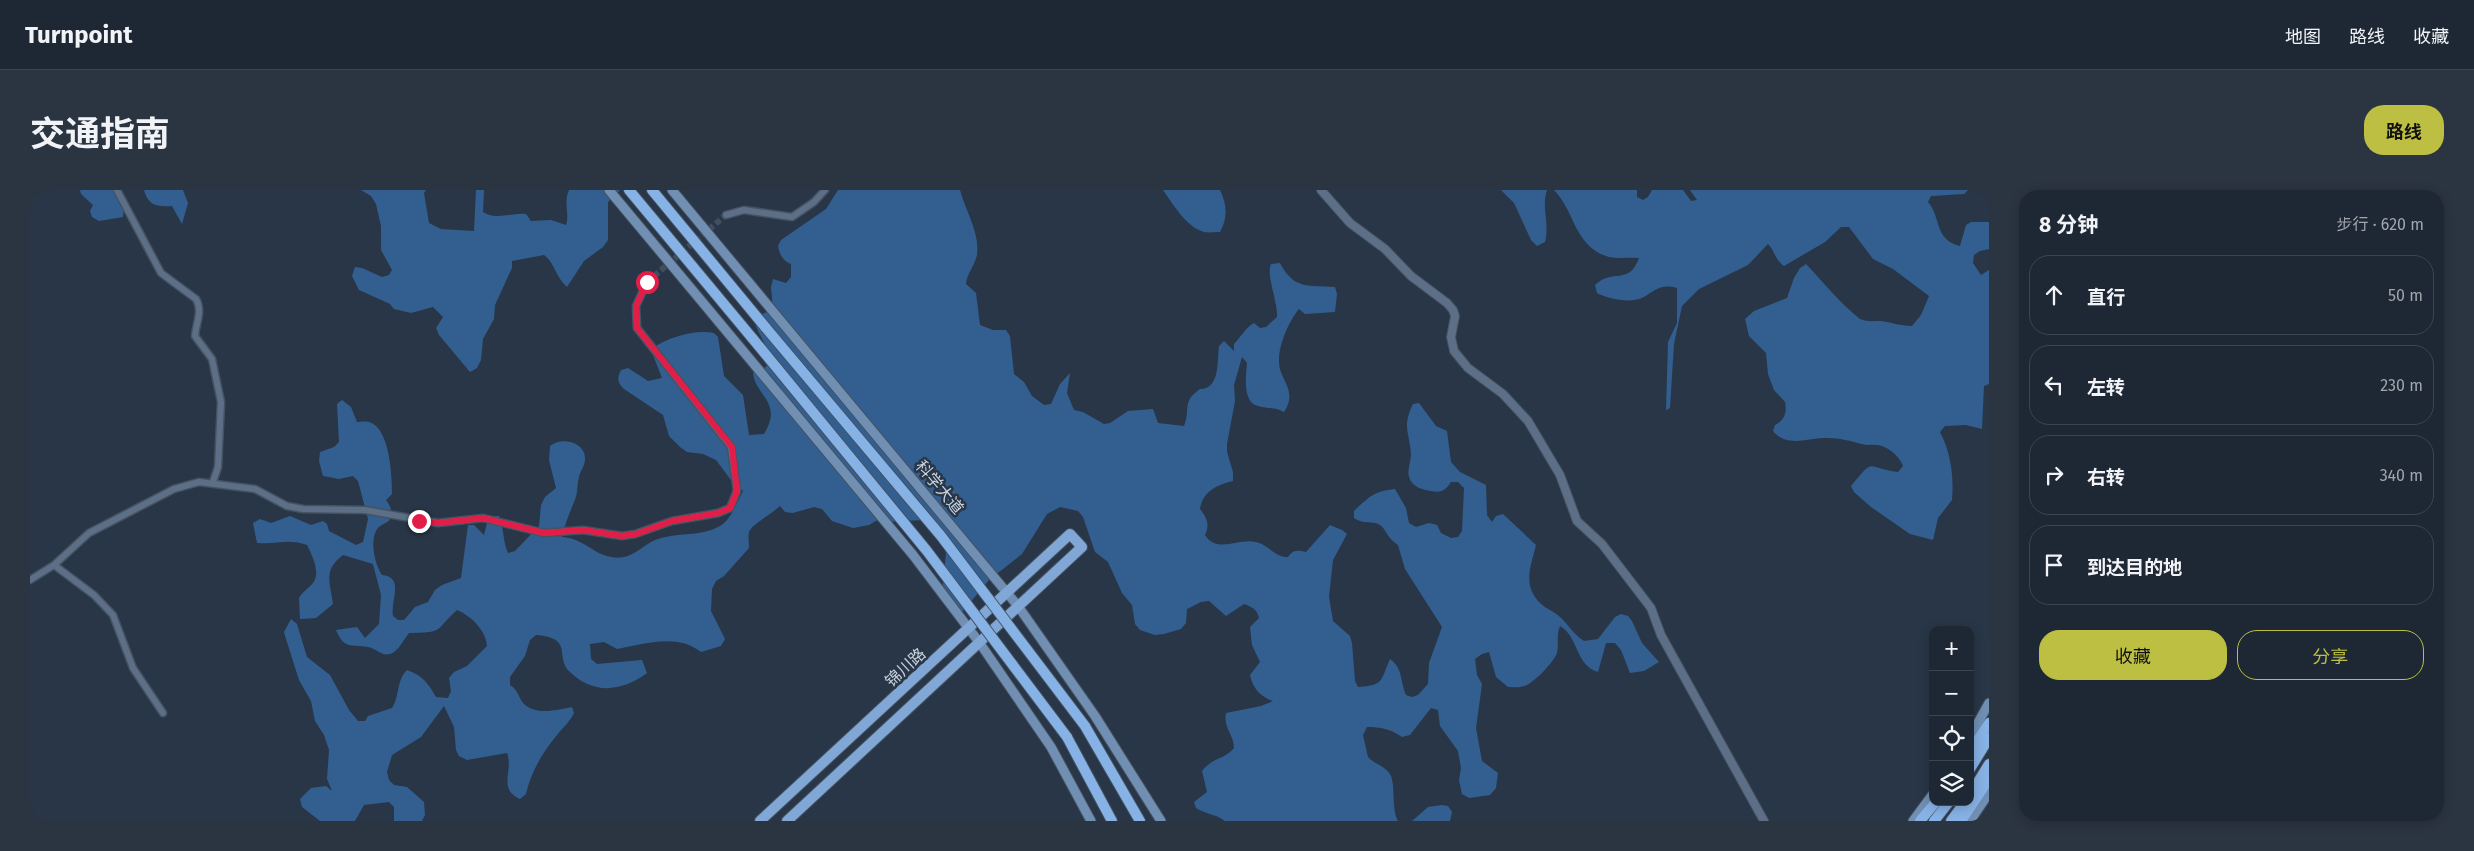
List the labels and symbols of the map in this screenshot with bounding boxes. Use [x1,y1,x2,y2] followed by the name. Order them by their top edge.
[636,271,659,294] route start
[912,457,967,518] street label: 科学大道
[408,510,431,533] route end
[881,644,929,691] street label: 锦川路

